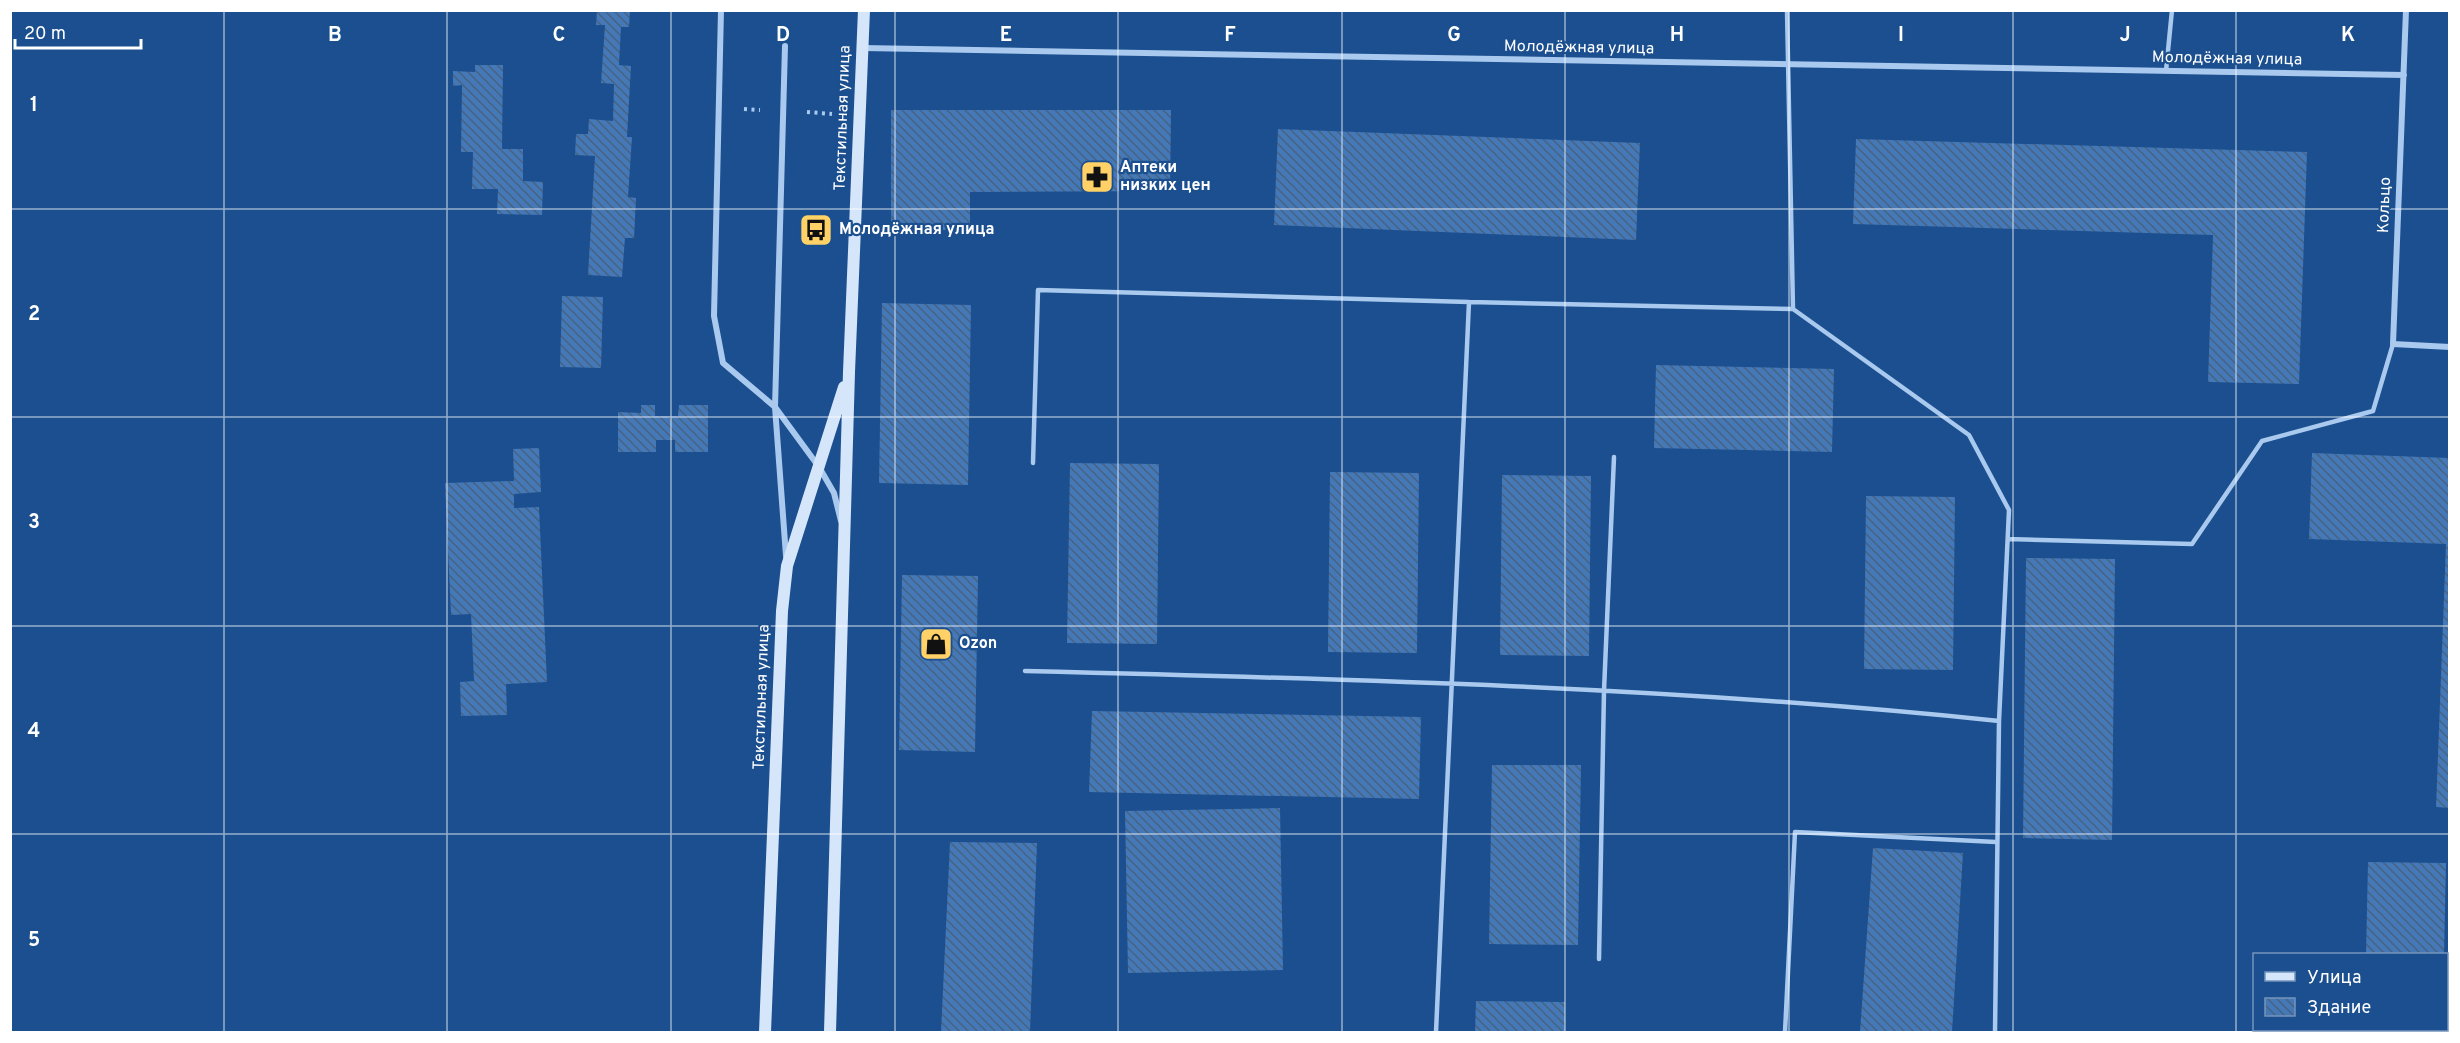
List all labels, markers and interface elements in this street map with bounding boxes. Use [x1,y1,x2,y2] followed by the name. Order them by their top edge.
[15,12,141,50] scale bar
[24,23,66,46] text: 20 m
[328,23,342,49] text: B
[553,23,565,49] text: C
[776,23,790,49] text: D
[1000,23,1012,49] text: E
[1224,23,1236,49] text: F
[1447,23,1461,49] text: G
[1670,23,1684,49] text: H
[1898,23,1904,49] text: I
[2119,23,2131,49] text: J
[2341,23,2355,49] text: K
[1504,37,1654,59] street label: Молодёжная улица
[830,45,856,191] street label: Текстильная улица
[2152,48,2302,70] street label: Молодёжная улица
[30,93,38,119] text: 1
[1120,158,1211,196] place label: Аптеки низких цен
[1079,159,1115,195] pharmacy icon: Аптеки низких цен
[2374,176,2396,233] street label: Кольцо
[798,212,834,248] bus stop icon: Молодёжная улица
[839,220,994,240] place label: Молодёжная улица
[28,302,40,328] text: 2
[28,510,40,536] text: 3
[749,624,775,770] street label: Текстильная улица
[918,626,954,662] shop icon: Ozon
[959,634,997,654] place label: Ozon
[28,719,40,745] text: 4
[28,928,40,954] text: 5
[2253,953,2448,1031] legend
[2307,967,2361,990] text: Улица
[2307,997,2371,1020] text: Здание

